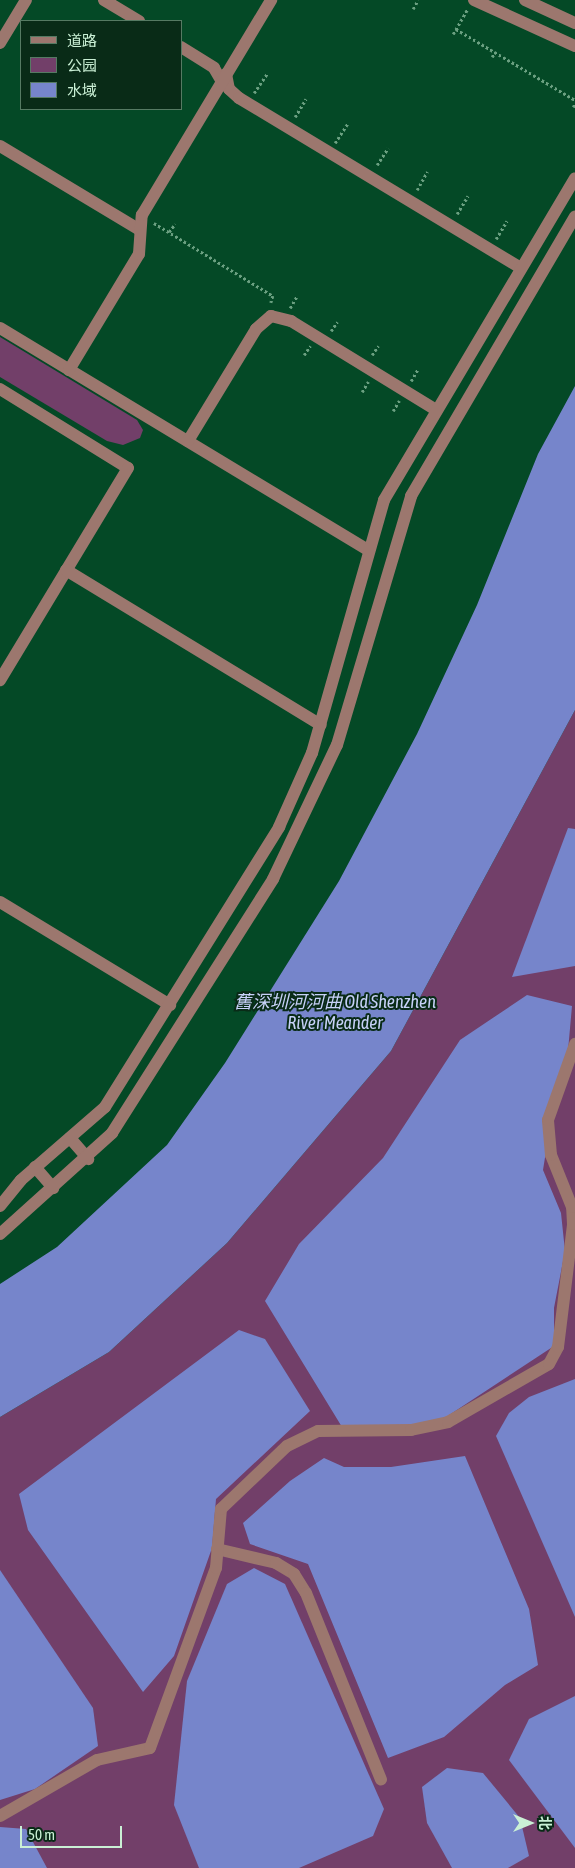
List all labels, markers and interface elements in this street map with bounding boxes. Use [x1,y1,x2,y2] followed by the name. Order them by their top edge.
[20,20,182,110] legend
[67,32,97,49] text: 道路
[67,57,97,74] text: 公园
[67,82,97,99] text: 水域
[234,992,436,1034] water label: 舊深圳河河曲 Old Shenzhen River Meander
[505,1798,555,1848] north arrow
[22,1816,125,1848] scale bar
[537,1816,553,1830] text: 北
[28,1826,55,1843] text: 50 m

